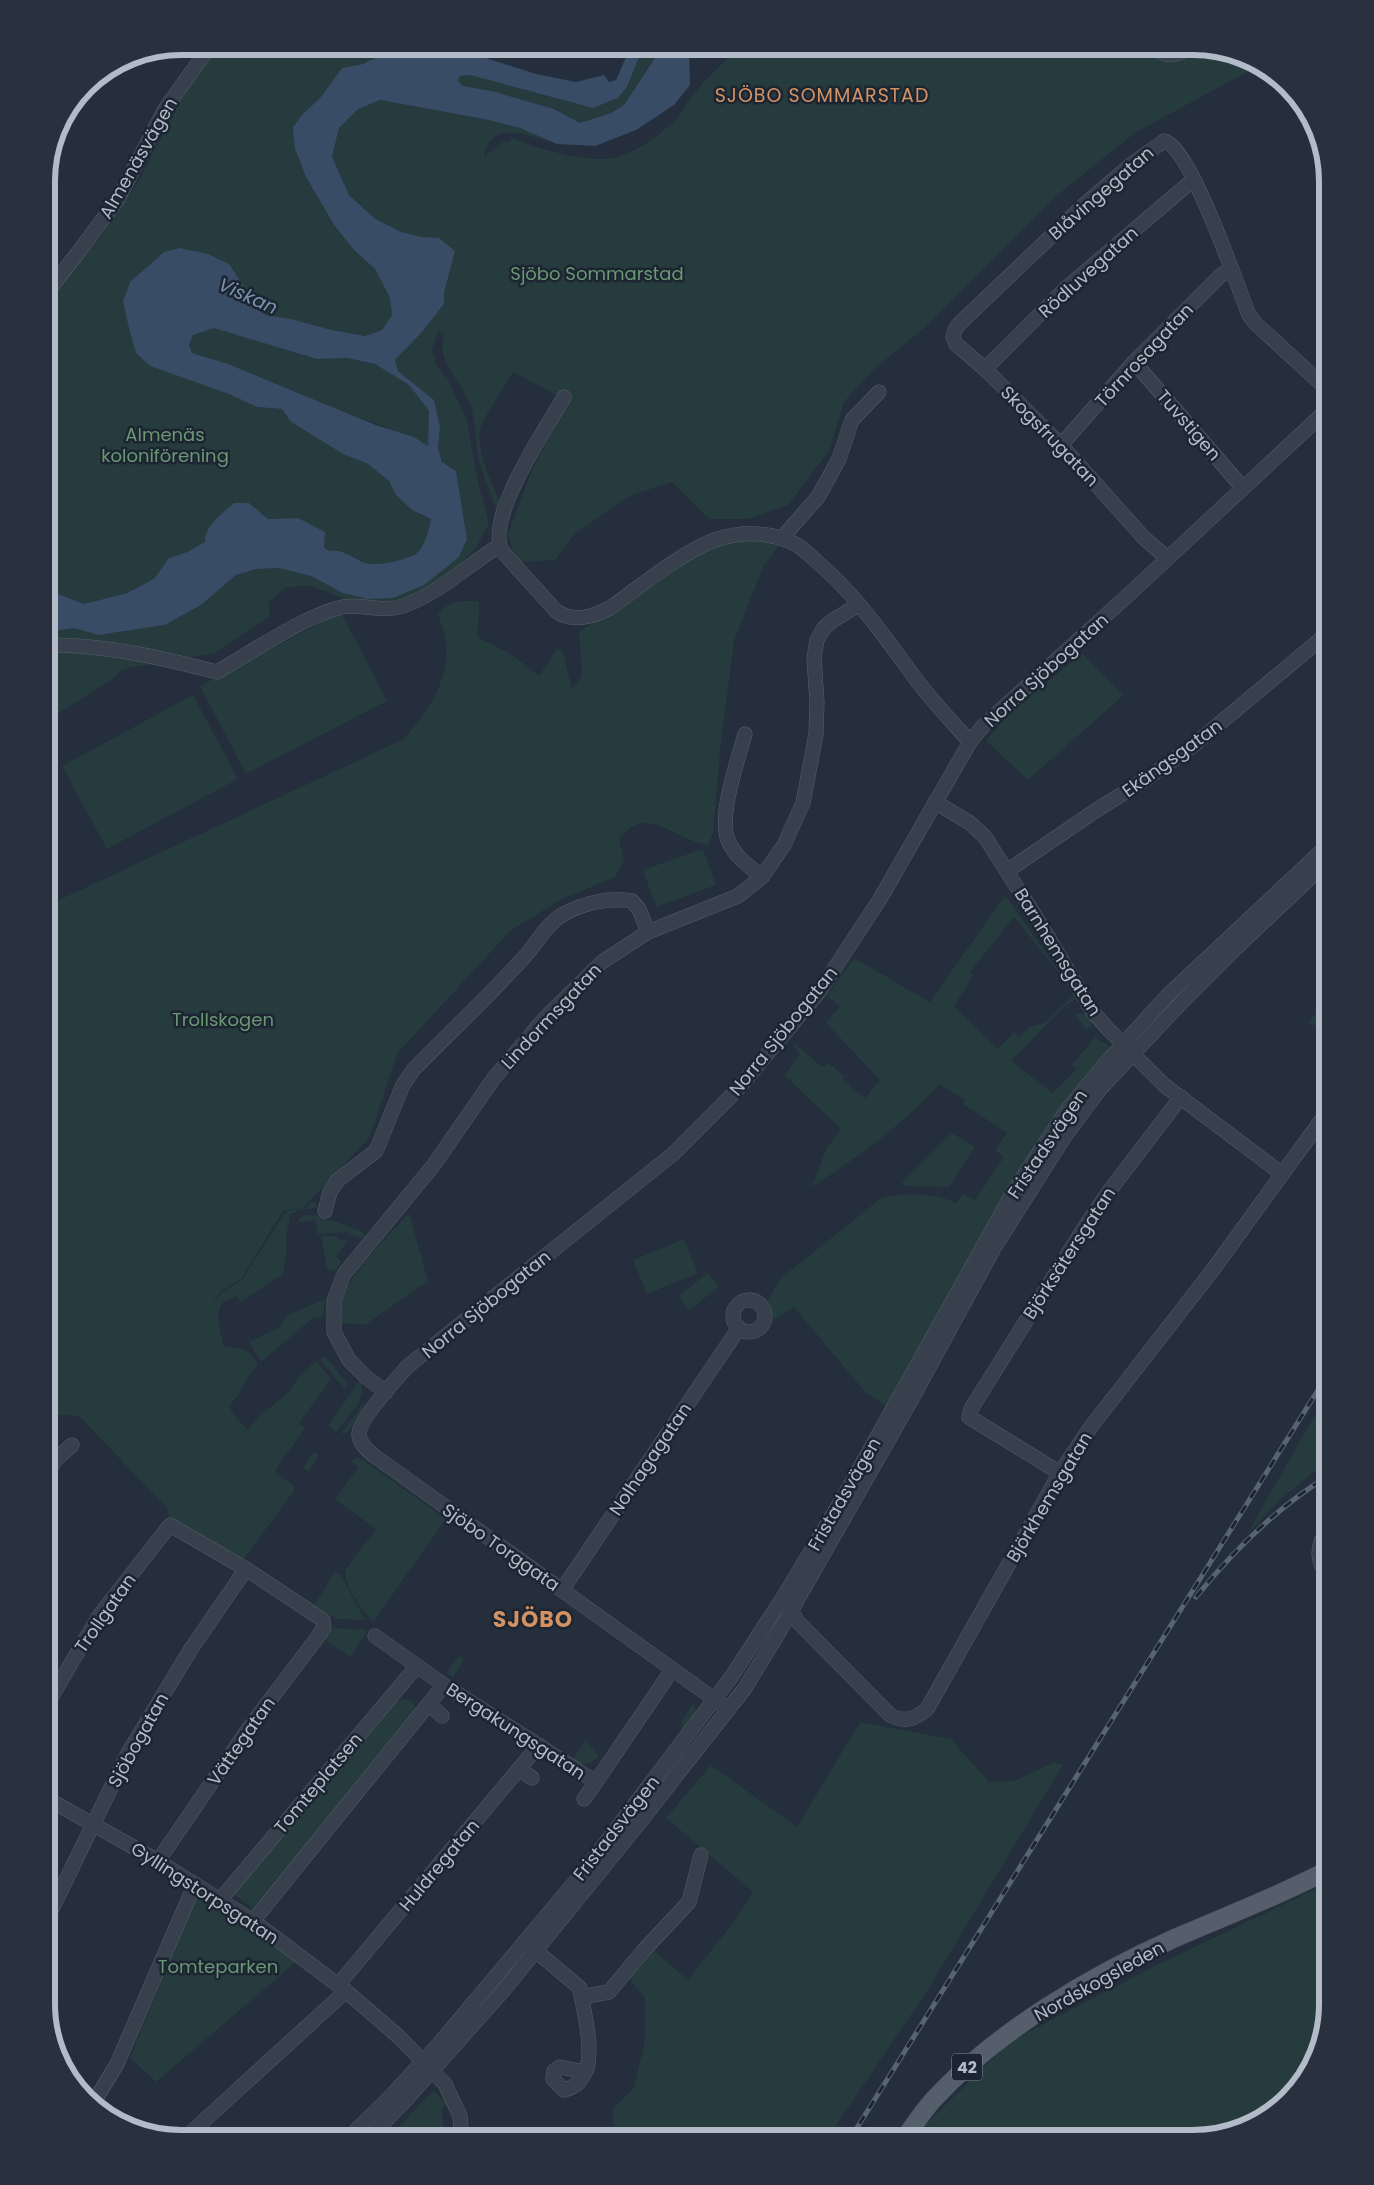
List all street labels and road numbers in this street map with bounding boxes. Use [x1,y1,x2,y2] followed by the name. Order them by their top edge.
[93,93,183,223] street label: Almenäsvägen
[1043,140,1159,246] street label: Blåvingegatan
[1033,220,1143,324] street label: Rödluvegatan
[1089,298,1199,412] street label: Törnrosagatan
[995,380,1105,492] street label: Skogsfrugatan
[1151,384,1227,466] street label: Tuvstigen
[978,607,1114,733] street label: Norra Sjöbogatan
[1117,713,1227,803] street label: Ekängsgatan
[1009,883,1107,1021] street label: Barnhemsgatan
[495,958,607,1074] street label: Lindormsgatan
[723,961,843,1101] street label: Norra Sjöbogatan
[1001,1084,1093,1204] street label: Fristadsvägen
[1017,1182,1121,1324] street label: Björksätersgatan
[416,1244,556,1364] street label: Norra Sjöbogatan
[603,1398,697,1520] street label: Nolhagagatan
[1000,1427,1098,1567] street label: Björkhemsgatan
[801,1433,887,1555] street label: Fristadsvägen
[437,1497,565,1597] street label: Sjöbo Torggata
[69,1568,141,1658] street label: Trollgatan
[441,1676,591,1786] street label: Bergakungsgatan
[102,1688,174,1792] street label: Sjöbogatan
[201,1692,281,1790] street label: Vättegatan
[268,1727,368,1839] street label: Tomteplatsen
[567,1770,665,1886] street label: Fristadsvägen
[393,1814,485,1916] street label: Huldregatan
[126,1836,284,1950] street label: Gyllingstorpsgatan
[1029,1935,1169,2027] street label: Nordskogsleden
[952,2054,982,2080] road number: 42

